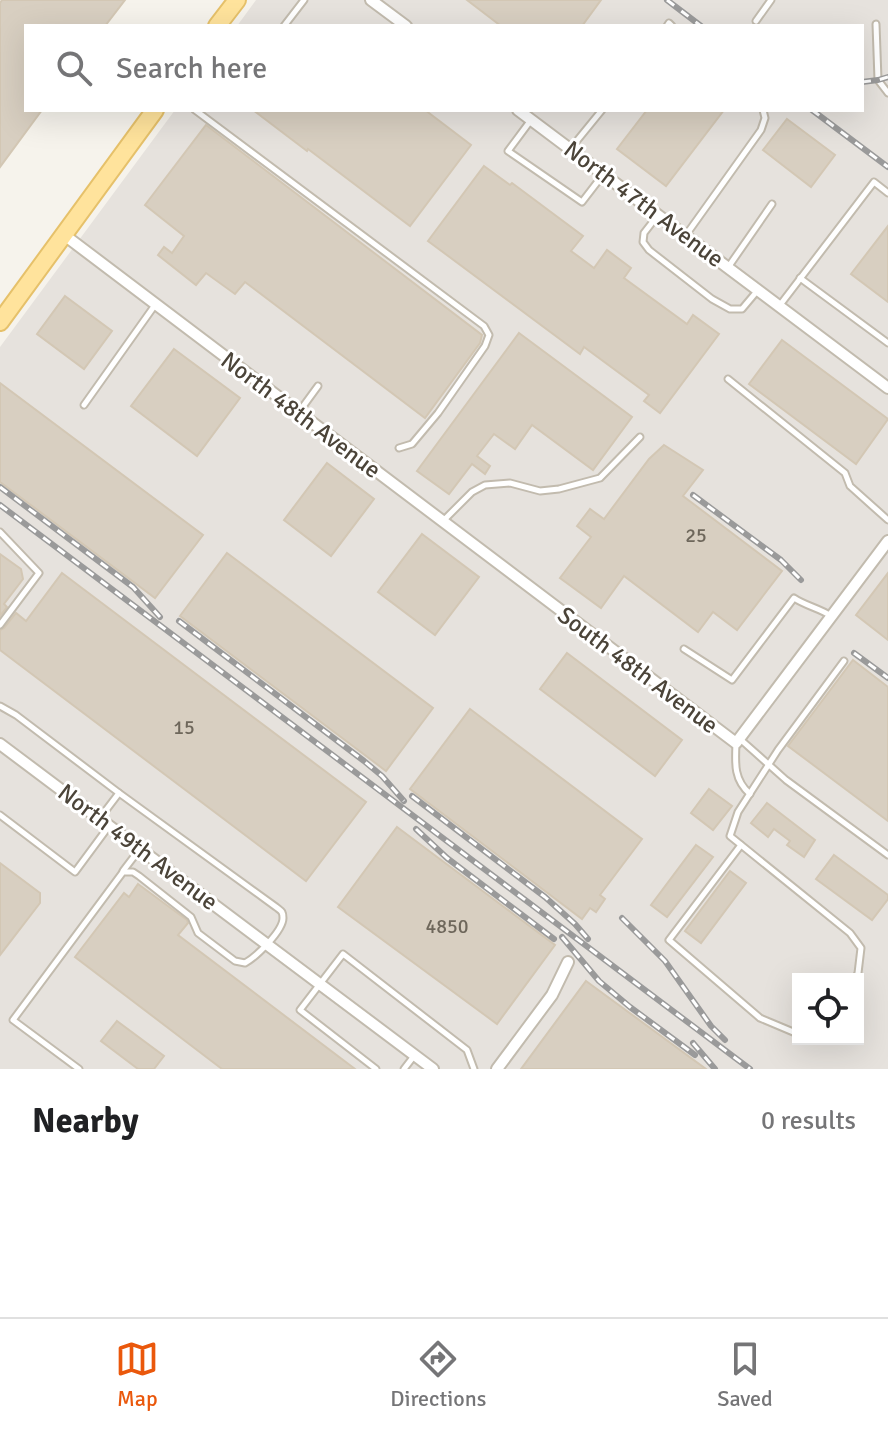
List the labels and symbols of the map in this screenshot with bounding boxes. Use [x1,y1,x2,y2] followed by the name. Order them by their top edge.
[558,134,730,274] street label: North 47th Avenue
[215,345,387,485] street label: North 48th Avenue
[685,523,707,548] house number: 25
[552,600,724,740] street label: South 48th Avenue
[173,715,195,740] house number: 15
[52,777,224,917] street label: North 49th Avenue
[425,914,469,939] house number: 4850

